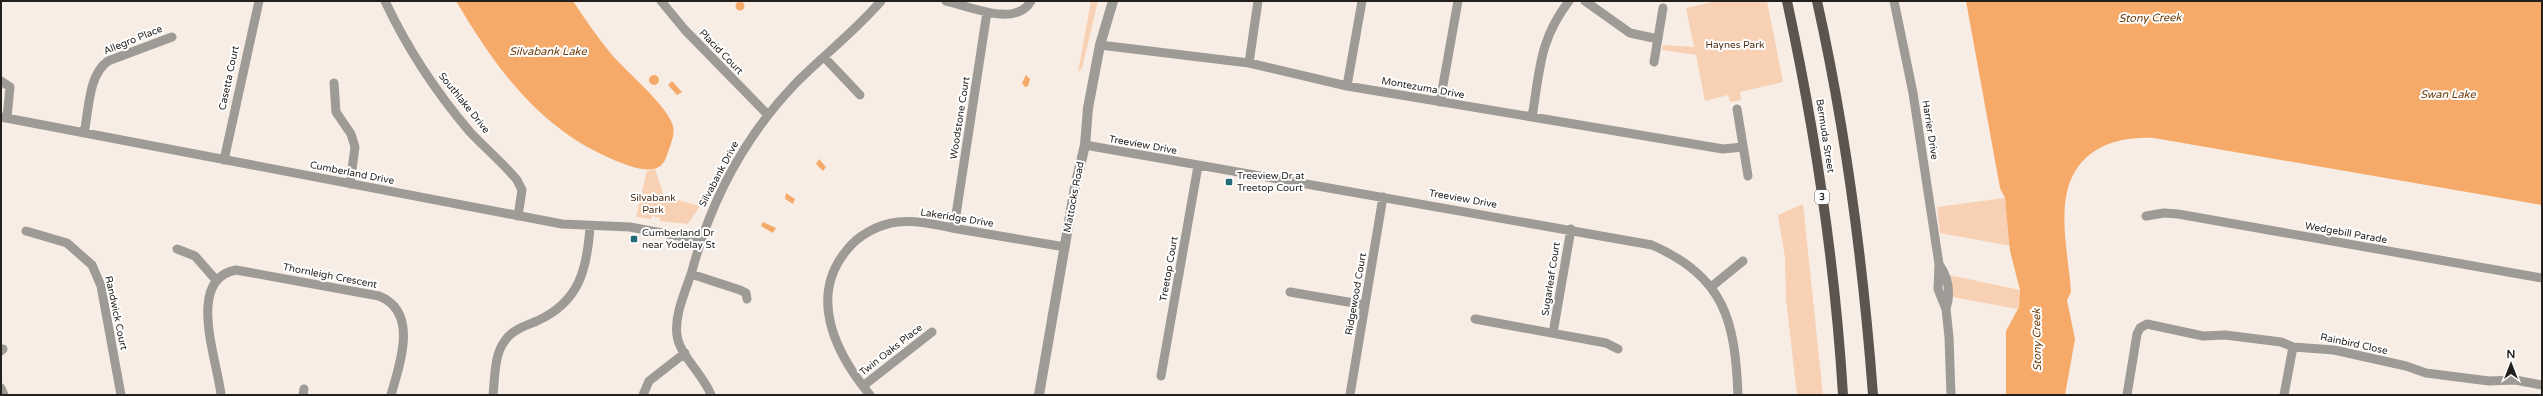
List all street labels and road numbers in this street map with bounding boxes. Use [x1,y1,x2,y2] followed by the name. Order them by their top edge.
[102,23,165,57] street label: Allegro Place
[696,27,746,77] street label: Placid Court
[216,45,242,111] street label: Casetta Court
[436,70,492,136] street label: Southlake Drive
[1381,75,1466,101] street label: Montezuma Drive
[948,76,972,160] street label: Woodstone Court
[1813,98,1837,174] street label: Bermuda Street
[1919,99,1941,161] street label: Harrier Drive
[1108,133,1178,157] street label: Treeview Drive
[697,139,741,209] street label: Silvabank Drive
[309,159,396,187] street label: Cumberland Drive
[1061,160,1087,234] street label: Mattocks Road
[1428,187,1498,211] street label: Treeview Drive
[1815,190,1829,204] road number: 3
[919,206,995,230] street label: Lakeridge Drive
[2304,220,2388,246] street label: Wedgebill Parade
[1157,235,1181,302] street label: Treetop Court
[1539,241,1563,317] street label: Sugarleaf Court
[1343,252,1369,336] street label: Ridgewood Court
[282,261,378,291] street label: Thornleigh Crescent
[102,275,130,351] street label: Randwick Court
[857,321,925,378] street label: Twin Oaks Place
[2319,331,2389,357] street label: Rainbird Close

